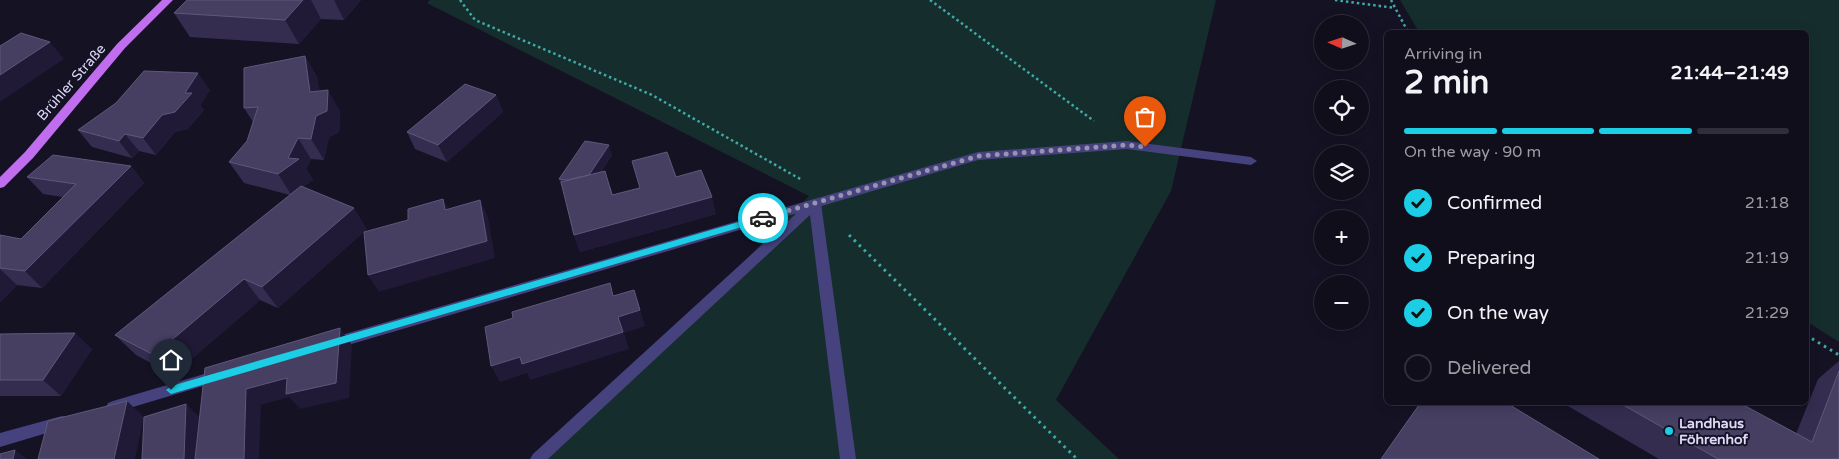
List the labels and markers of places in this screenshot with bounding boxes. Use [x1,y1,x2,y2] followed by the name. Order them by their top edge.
[1124,96,1166,147] pin
[150,339,192,390] pin
[1679,415,1749,448] place label: Landhaus Föhrenhof
[1663,425,1675,437] marker: Landhaus Föhrenhof

